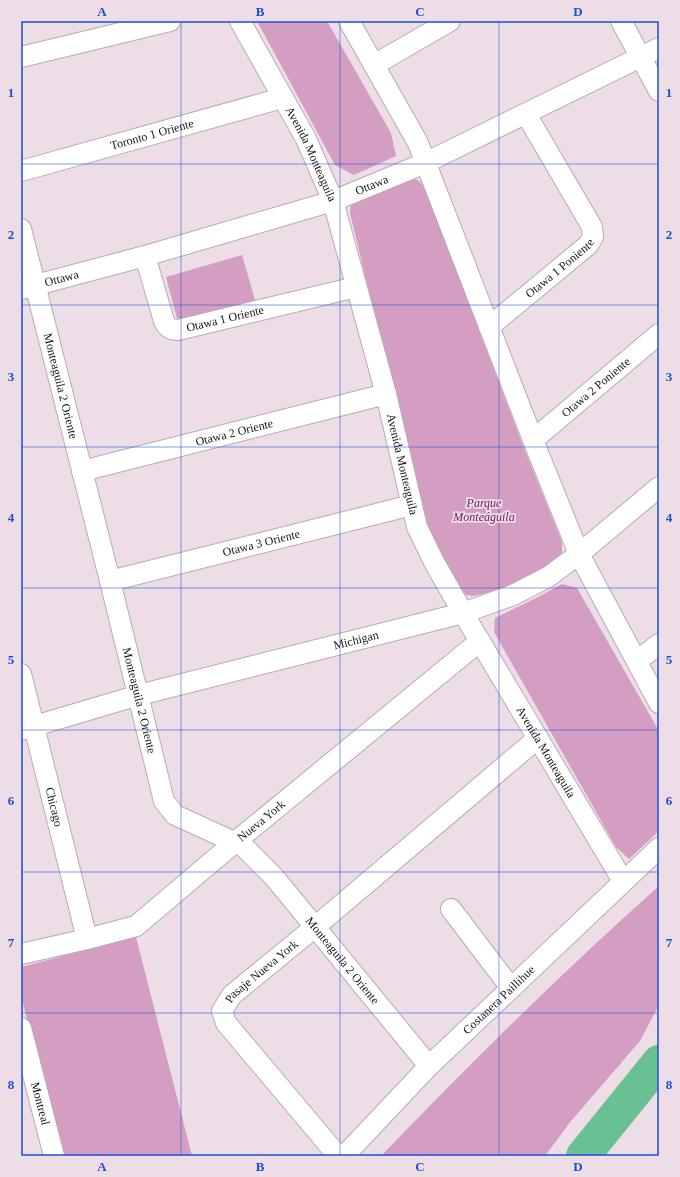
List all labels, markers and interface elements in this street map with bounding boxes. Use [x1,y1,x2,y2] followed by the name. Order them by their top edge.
[97,4,107,19] text: A
[256,4,265,19] text: B
[415,4,425,19] text: C
[573,4,583,19] text: D
[8,85,14,100] text: 1
[666,85,672,100] text: 1
[282,104,340,204] street label: Avenida Monteaguila
[109,116,195,153] street label: Toronto 1 Oriente
[353,172,391,198] street label: Ottawa
[8,227,14,242] text: 2
[666,227,672,242] text: 2
[523,236,597,301] street label: Otawa 1 Poniente
[43,267,81,289] street label: Ottawa
[185,303,265,335] street label: Otawa 1 Oriente
[41,332,81,440] street label: Monteaguila 2 Oriente
[559,354,633,420] street label: Otawa 2 Poniente
[8,369,15,384] text: 3
[666,369,673,384] text: 3
[384,412,421,517] street label: Avenida Monteaguila
[194,416,274,449] street label: Otawa 2 Oriente
[452,496,515,524] park label: Parque Monteáguila
[8,510,15,525] text: 4
[666,510,673,525] text: 4
[221,526,301,559] street label: Otawa 3 Oriente
[332,628,380,652] street label: Michigan
[120,646,159,755] street label: Monteaguila 2 Oriente
[8,652,15,667] text: 5
[666,652,673,667] text: 5
[513,704,579,801] street label: Avenida Monteaguila
[42,786,66,828] street label: Chicago
[8,793,15,808] text: 6
[666,793,673,808] text: 6
[235,797,288,844] street label: Nueva York
[303,914,382,1007] street label: Monteaguila 2 Oriente
[8,935,15,950] text: 7
[666,935,673,950] text: 7
[222,937,301,1005] street label: Pasaje Nueva York
[460,962,538,1037] street label: Costanera Paillihue
[8,1077,15,1092] text: 8
[666,1077,673,1092] text: 8
[28,1080,53,1127] street label: Montreal
[97,1159,107,1174] text: A
[256,1159,265,1174] text: B
[415,1159,425,1174] text: C
[573,1159,583,1174] text: D

